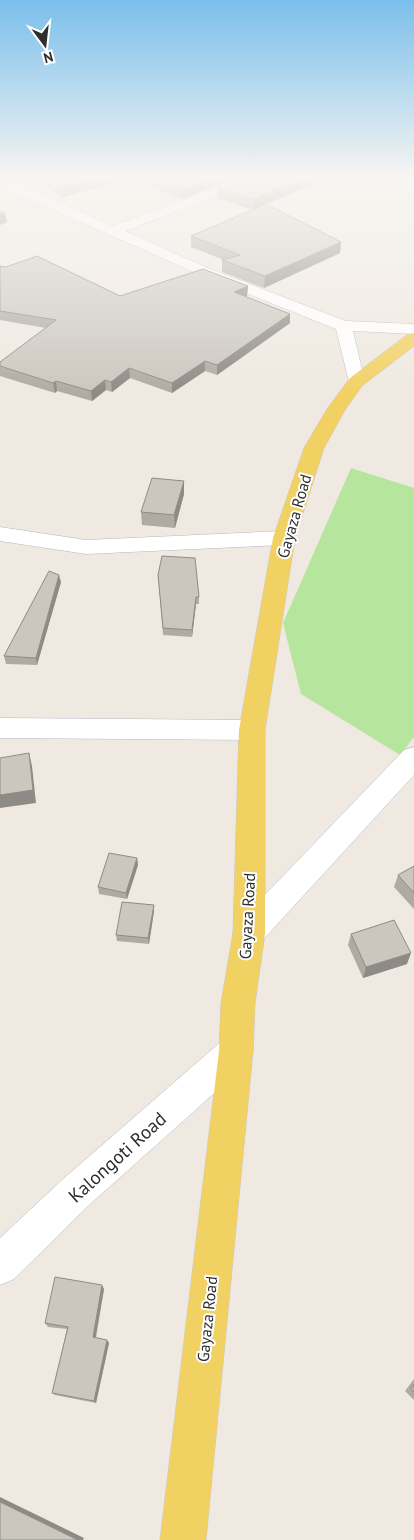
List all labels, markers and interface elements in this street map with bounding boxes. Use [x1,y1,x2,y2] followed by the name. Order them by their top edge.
[20,20,70,70] north arrow
[42,48,55,67] text: N
[272,472,316,560] street label: Gayaza Road
[235,872,259,960] street label: Gayaza Road
[63,1107,171,1207] street label: Kalongoti Road
[193,1275,221,1363] street label: Gayaza Road

